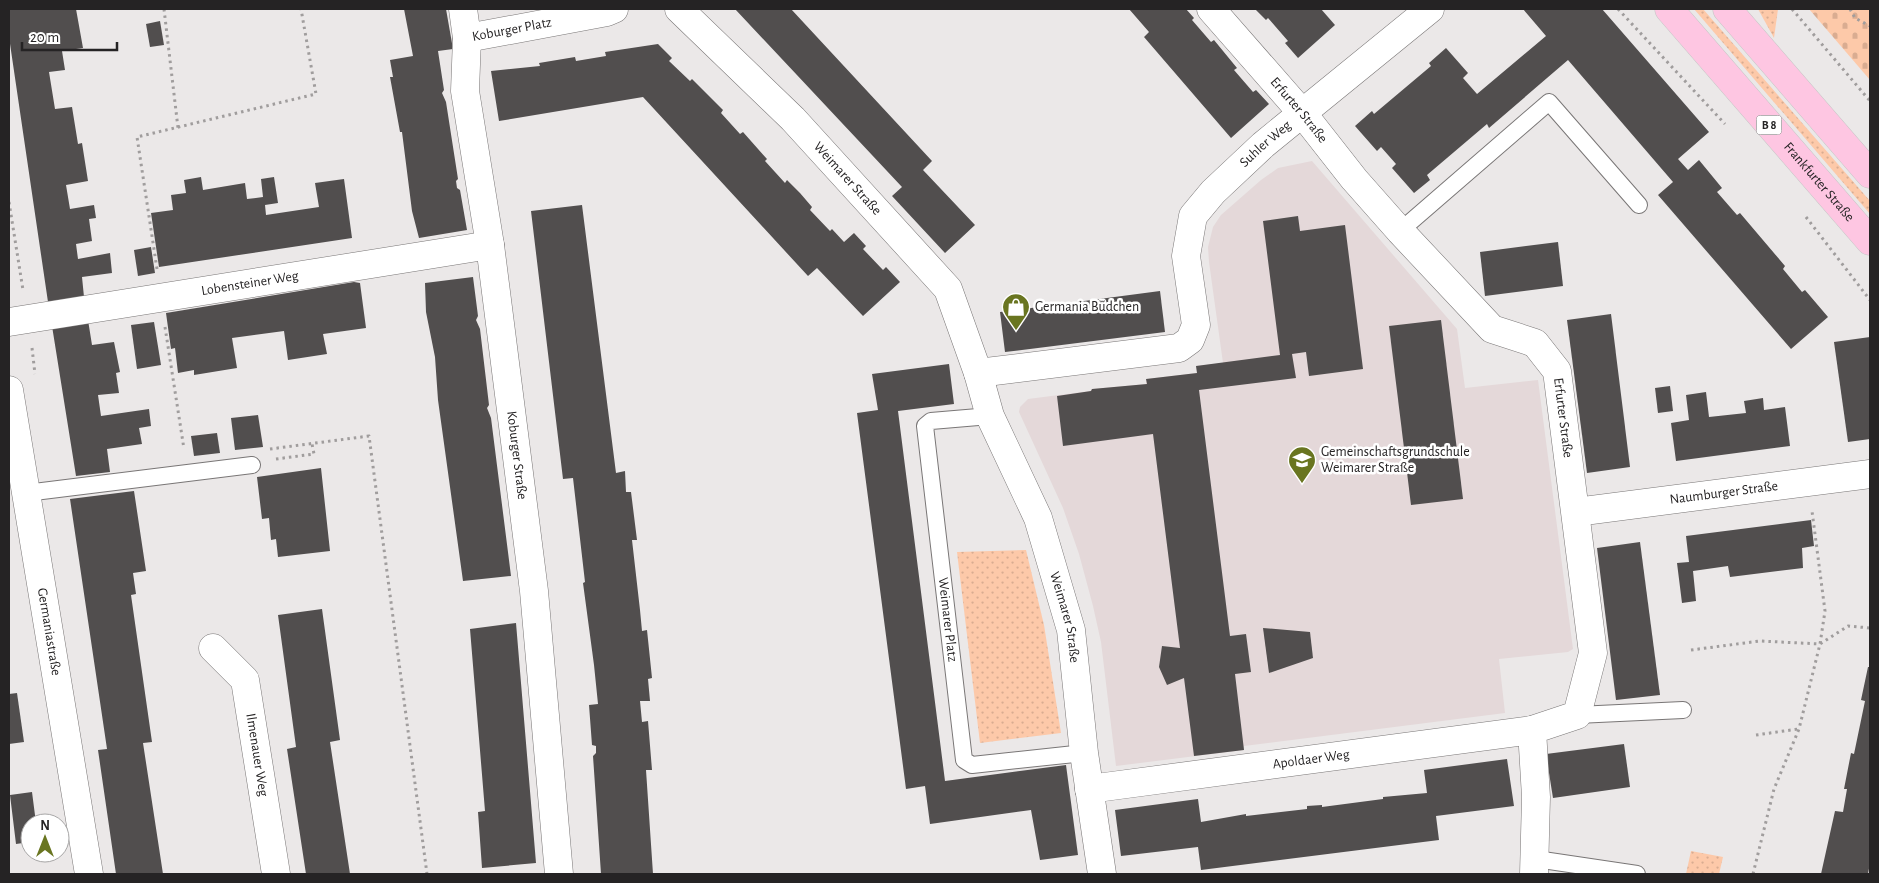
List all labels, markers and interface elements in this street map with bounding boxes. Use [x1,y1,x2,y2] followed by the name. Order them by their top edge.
[471,15,553,44] street label: Koburger Platz
[22,20,118,52] scale bar
[30,30,59,45] text: 20 m
[1267,75,1330,146] street label: Erfurter Straße
[1756,116,1782,134] road number: B 8
[1237,118,1294,170] street label: Suhler Weg
[811,139,884,218] street label: Weimarer Straße
[1781,140,1857,224] street label: Frankfurter Straße
[200,269,300,298] street label: Lobensteiner Weg
[1001,292,1031,331] shop icon: Germania Büdchen
[1035,300,1139,314] place label: Germania Büdchen
[1551,377,1575,459] street label: Erfurter Straße
[504,410,529,500] street label: Koburger Straße
[1287,445,1317,484] school or university icon: Gemeinschaftsgrundschule Weimarer Straße
[1321,445,1470,475] place label: Gemeinschaftsgrundschule Weimarer Straße
[1669,479,1779,507] street label: Naumburger Straße
[1047,570,1081,663] street label: Weimarer Straße
[936,577,959,663] street label: Weimarer Platz
[35,587,63,677] street label: Germaniastraße
[243,712,271,798] street label: Ilmenauer Weg
[1272,747,1350,771] street label: Apoldaer Weg
[20,813,70,863] north arrow
[40,819,50,833] text: N

